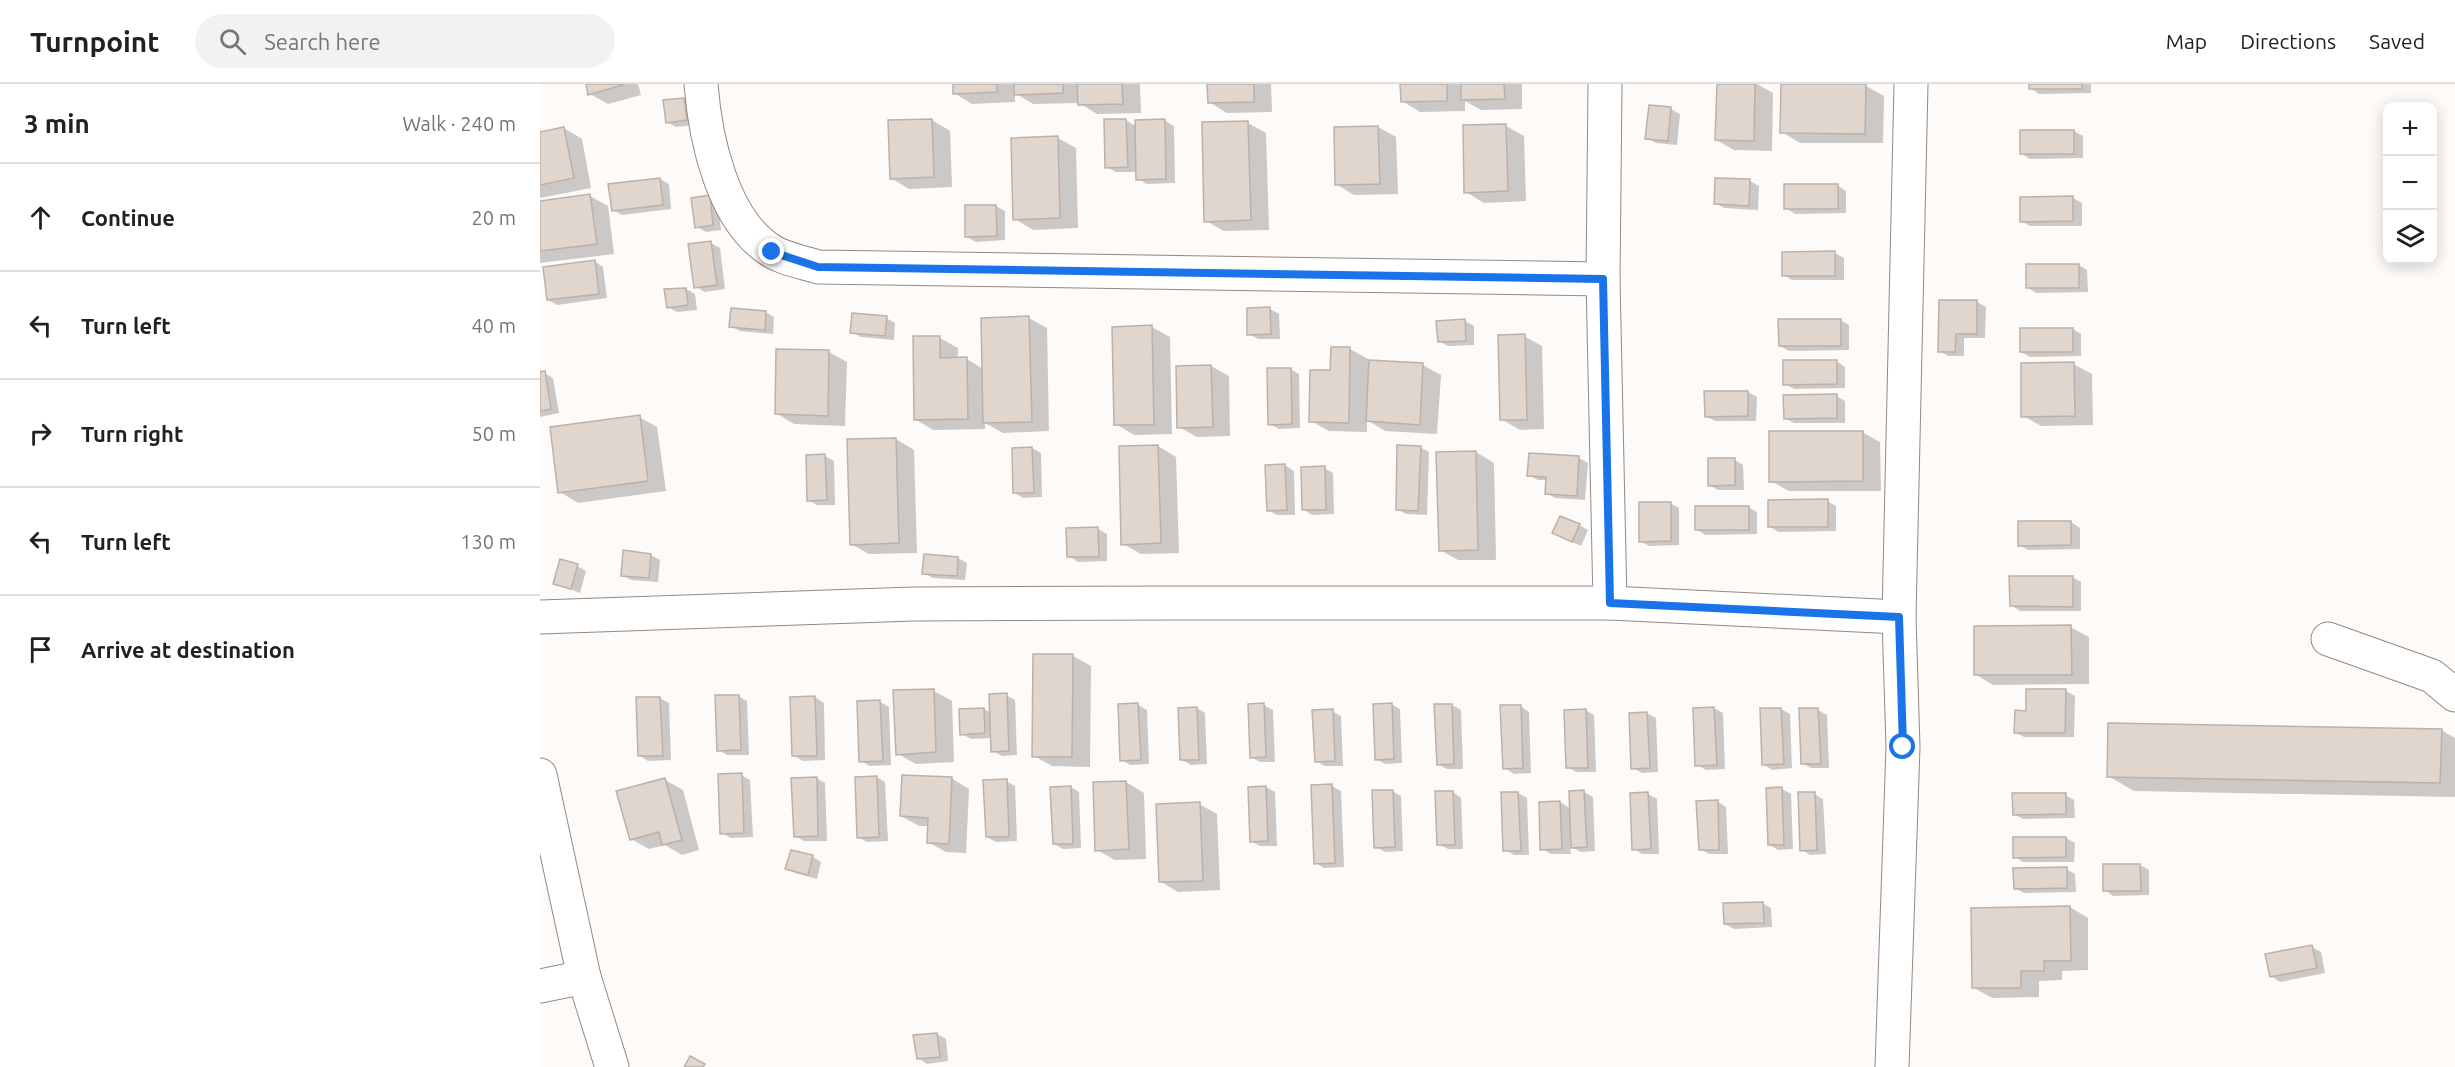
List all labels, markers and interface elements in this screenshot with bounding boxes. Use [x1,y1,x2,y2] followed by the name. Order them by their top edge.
[195,14,615,68] search box
[216,25,249,58] icon: search
[30,26,159,57] text: Turnpoint
[264,29,381,54] text: Search here
[2166,29,2207,53] text: Map
[2240,29,2336,53] text: Directions
[2369,29,2425,53] text: Saved
[2383,102,2437,264] map controls
[2383,102,2437,156] button: +
[24,109,90,138] text: 3 min
[403,112,516,135] text: Walk · 240 m
[2383,156,2437,210] button: −
[24,201,57,234] icon: ahead
[81,205,175,230] text: Continue
[472,206,516,229] text: 20 m
[2383,210,2437,264] button: layers
[758,238,784,264] route end
[24,309,57,342] icon: left
[81,313,171,338] text: Turn left
[472,314,516,337] text: 40 m
[24,417,57,450] icon: right
[81,421,183,446] text: Turn right
[472,422,516,445] text: 50 m
[24,525,57,558] icon: left
[81,529,171,554] text: Turn left
[460,530,516,553] text: 130 m
[24,633,57,666] icon: arrive
[81,637,295,662] text: Arrive at destination
[1889,733,1915,759] route start

